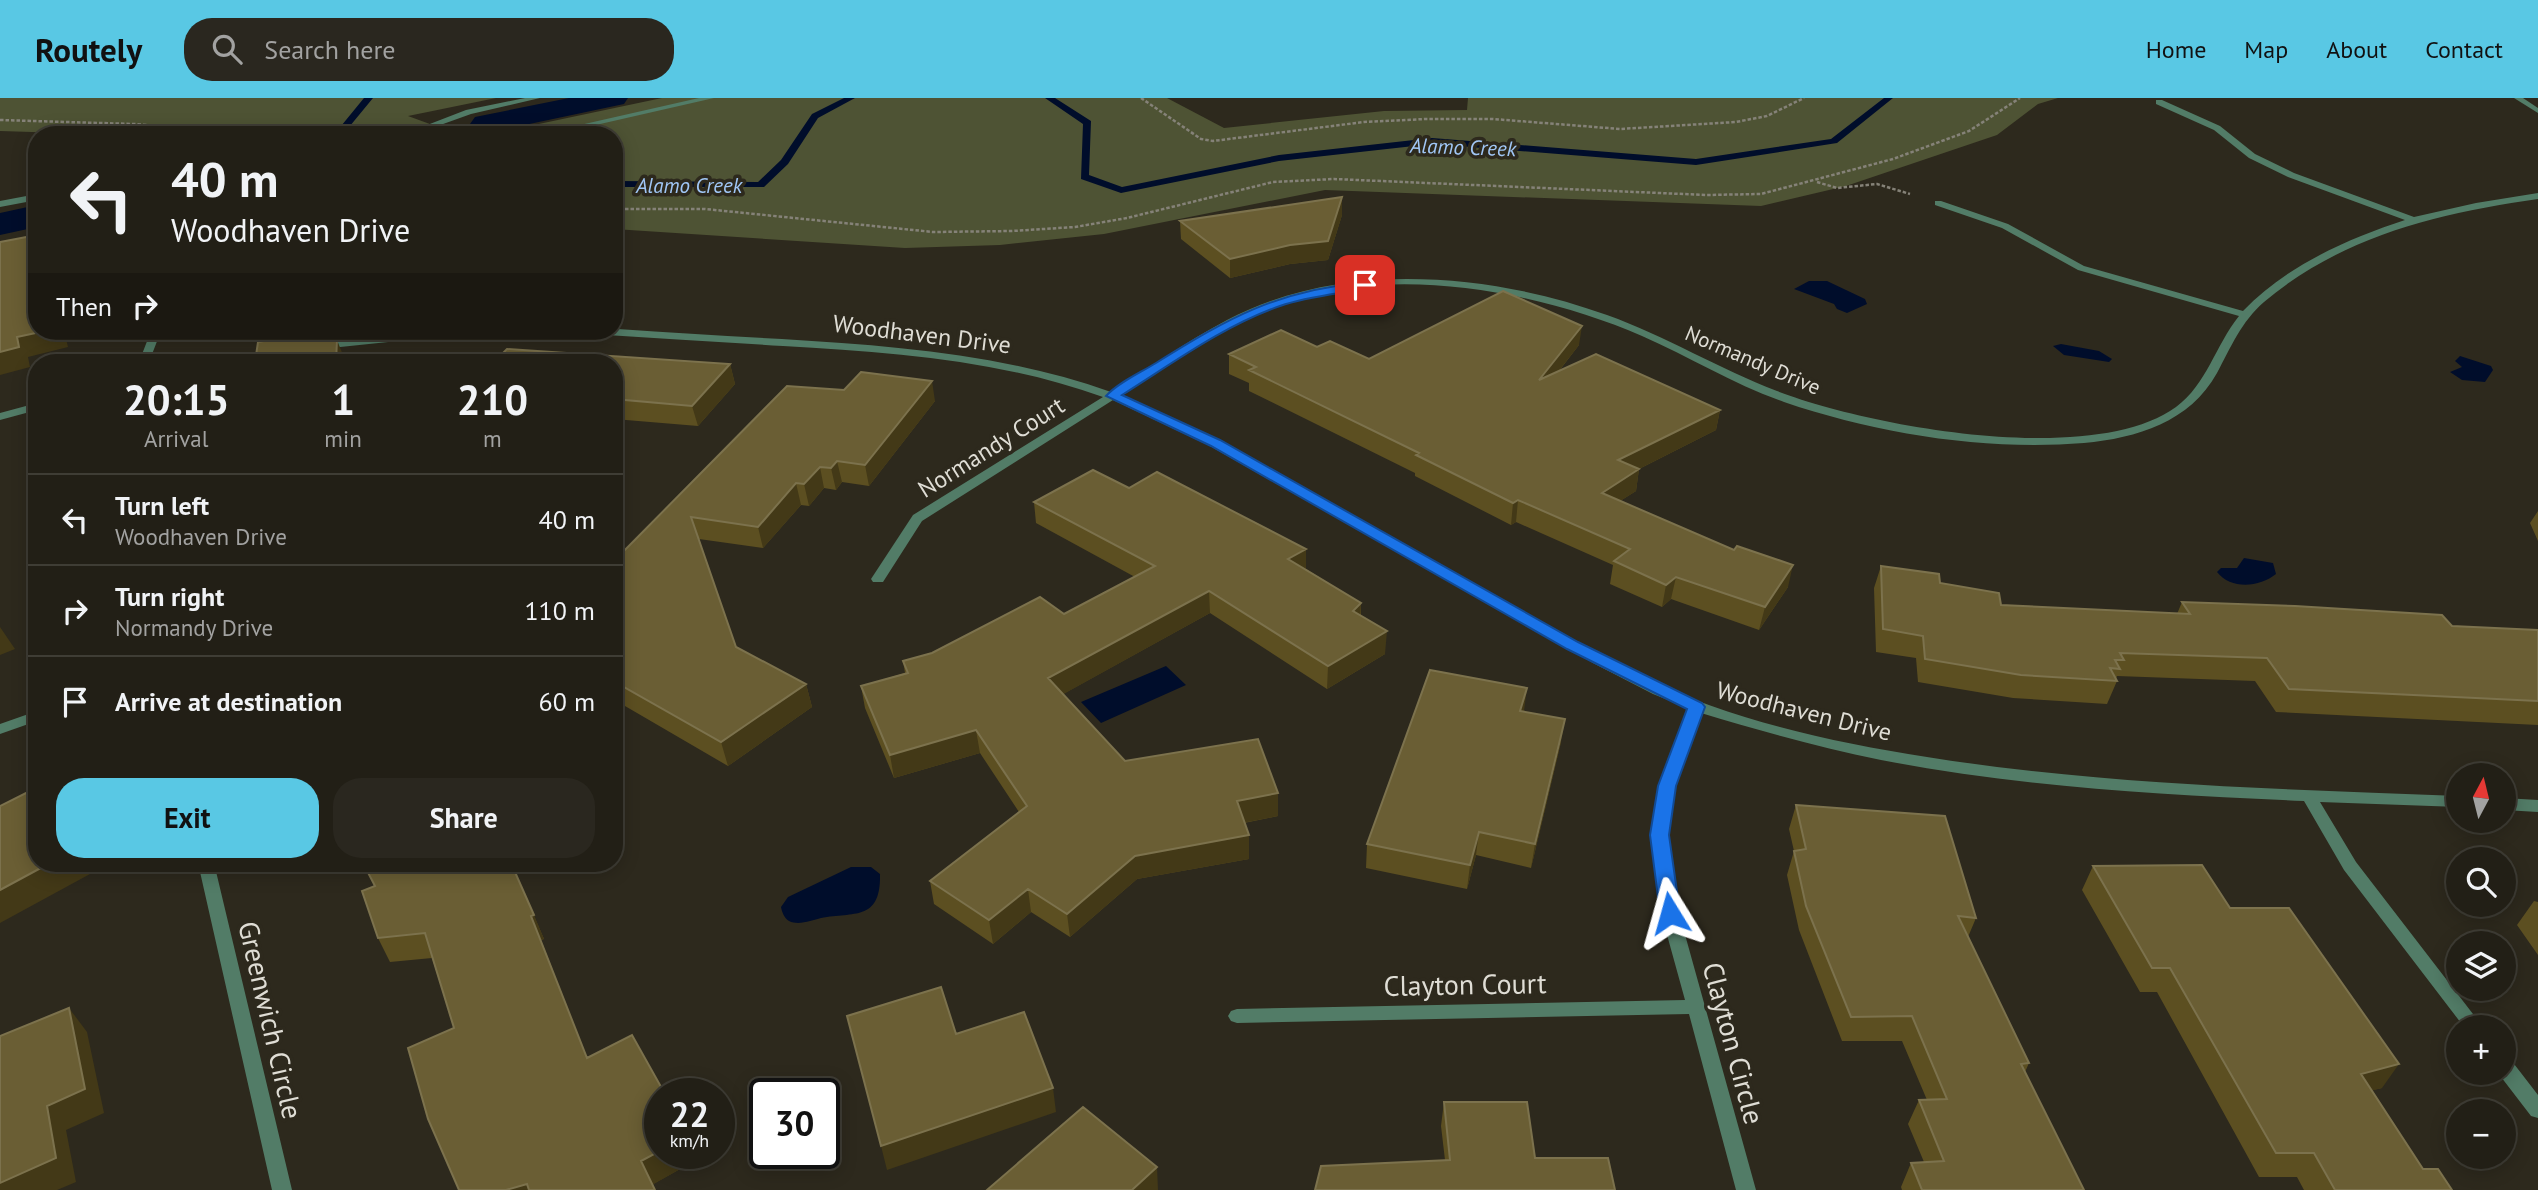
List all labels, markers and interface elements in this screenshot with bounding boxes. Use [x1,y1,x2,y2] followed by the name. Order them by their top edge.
[184,18,674,81] search box
[35,28,142,71] text: Routely
[208,30,246,68] icon: search
[264,33,395,66] text: Search here
[2146,34,2206,65] text: Home
[2244,34,2288,65] text: Map
[2326,34,2387,65] text: About
[2425,34,2503,65] text: Contact
[1408,132,1518,162] water label: Alamo Creek
[171,147,278,211] text: 40 m
[56,154,147,245] icon: left
[635,172,744,199] water label: Alamo Creek
[171,209,410,251] text: Woodhaven Drive
[1335,255,1395,315] pin
[1346,266,1384,304] icon: arrive
[126,287,164,325] icon: right
[56,290,112,323] text: Then
[831,308,1013,360] street label: Woodhaven Drive
[1681,319,1825,401] street label: Normandy Drive
[123,372,229,427] text: 20:15
[331,372,355,427] text: 1
[457,372,528,427] text: 210
[912,390,1070,504] street label: Normandy Court
[144,424,208,453] text: Arrival
[324,424,362,453] text: min
[483,424,502,453] text: m
[115,489,209,522] text: Turn left
[56,501,94,539] icon: left
[539,503,595,536] text: 40 m
[115,522,287,551] text: Woodhaven Drive
[115,580,224,613] text: Turn right
[56,592,94,630] icon: right
[524,594,595,627] text: 110 m
[115,613,273,642] text: Normandy Drive
[1713,674,1895,748] street label: Woodhaven Drive
[56,683,94,721] icon: arrive
[115,685,342,718] text: Arrive at destination
[539,685,595,718] text: 60 m
[2446,763,2516,833] north arrow
[2446,763,2516,1169] map controls
[56,778,319,858] button: Exit
[333,778,595,858] button: Share
[2446,847,2516,917] button: search
[1633,876,1707,950] position arrow
[230,918,312,1122] street label: Greenwich Circle
[2446,931,2516,1001] button: layers
[1695,958,1773,1128] street label: Clayton Circle
[1383,964,1547,1004] street label: Clayton Court
[2446,1015,2516,1085] button: +
[749,1078,840,1169] speed limit sign: 30
[670,1091,709,1137] text: 22
[2446,1099,2516,1169] button: −
[670,1129,709,1152] text: km/h

